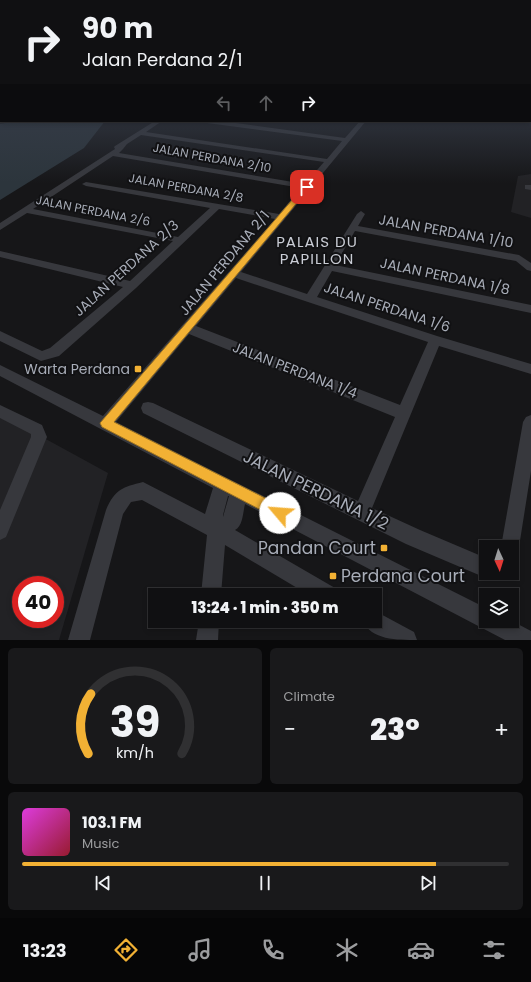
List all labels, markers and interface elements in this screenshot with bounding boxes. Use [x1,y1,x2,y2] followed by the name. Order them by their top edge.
[82,9,153,48] text: 90 m
[16,16,68,68] icon: right
[82,47,242,72] text: Jalan Perdana 2/1
[213,92,235,114] icon: left
[255,92,277,114] icon: ahead
[297,92,319,114] icon: right
[151,139,273,176] street label: JALAN PERDANA 2/10
[127,169,245,206] street label: JALAN PERDANA 2/8
[290,170,324,204] pin
[296,176,318,198] icon: arrive
[34,191,152,230] street label: JALAN PERDANA 2/6
[174,206,274,320] street label: JALAN PERDANA 2/1
[377,209,515,253] street label: JALAN PERDANA 1/10
[69,215,183,321] street label: JALAN PERDANA 2/3
[276,231,358,269] district label: PALAIS DU PAPILLON
[378,252,512,300] street label: JALAN PERDANA 1/8
[321,277,453,337] street label: JALAN PERDANA 1/6
[230,337,360,403] street label: JALAN PERDANA 1/4
[24,359,130,379] place label: Warta Perdana
[133,364,143,374] marker: Warta Perdana
[239,444,393,536] street label: JALAN PERDANA 1/2
[259,492,301,534] position arrow
[258,536,376,560] place label: Pandan Court
[479,540,519,580] north arrow
[479,540,519,628] map controls
[379,543,389,553] marker: Pandan Court
[341,564,465,588] place label: Perdana Court
[328,571,338,581] marker: Perdana Court
[12,576,64,628] speed limit sign: 40
[479,588,519,628] button: layers
[192,597,338,618] text: 13:24 · 1 min · 350 m
[284,687,335,706] text: Climate
[109,693,160,752] text: 39
[370,708,420,751] text: 23°
[284,714,296,745] text: −
[494,714,509,745] text: +
[116,743,154,763] text: km/h
[82,812,142,833] text: 103.1 FM
[82,834,119,853] text: Music
[92,872,114,894] icon: previous
[254,872,276,894] icon: pause
[417,872,439,894] icon: next
[112,936,140,964] icon: directions
[186,936,214,964] icon: music
[259,936,287,964] icon: phone
[333,936,361,964] icon: climate
[407,936,435,964] icon: car
[480,936,508,964] icon: filters
[23,938,67,963] text: 13:23

